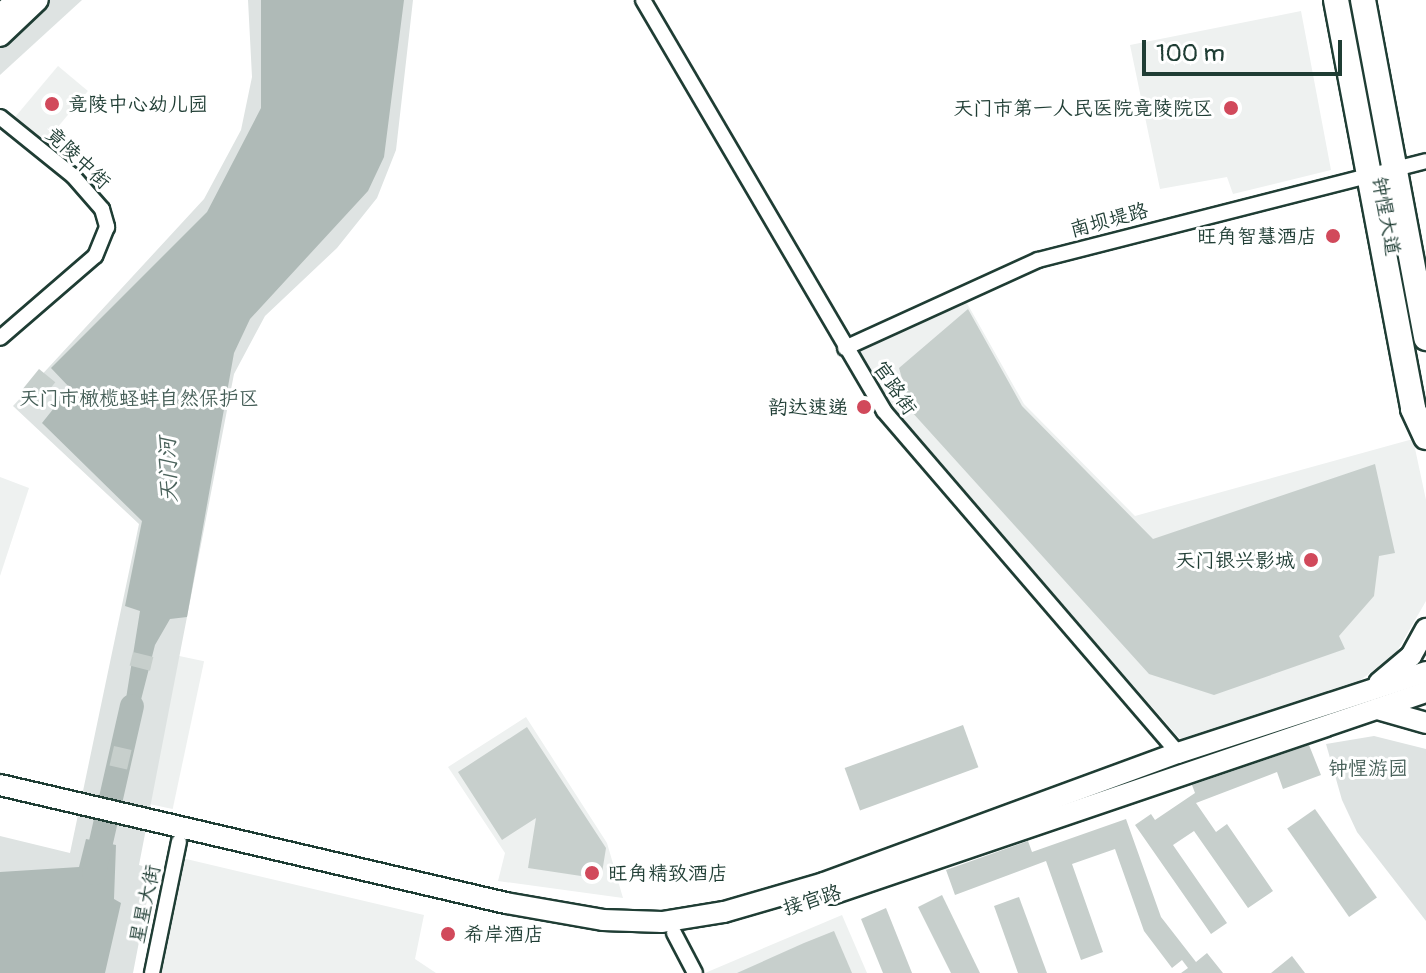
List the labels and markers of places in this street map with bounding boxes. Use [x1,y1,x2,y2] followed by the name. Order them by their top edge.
[68,92,208,116] place label: 竟陵中心幼儿园
[43,95,61,113] marker: 竟陵中心幼儿园
[953,96,1213,120] place label: 天门市第一人民医院竟陵院区
[1220,97,1242,119] marker: 天门市第一人民医院竟陵院区
[1197,224,1317,248] place label: 旺角智慧酒店
[1324,227,1342,245] marker: 旺角智慧酒店
[768,395,848,419] place label: 韵达速递
[855,398,873,416] marker: 韵达速递
[1175,548,1295,572] place label: 天门银兴影城
[1302,551,1320,569] marker: 天门银兴影城
[608,861,728,885] place label: 旺角精致酒店
[583,864,601,882] marker: 旺角精致酒店
[464,922,544,946] place label: 希岸酒店
[439,925,457,943] marker: 希岸酒店

